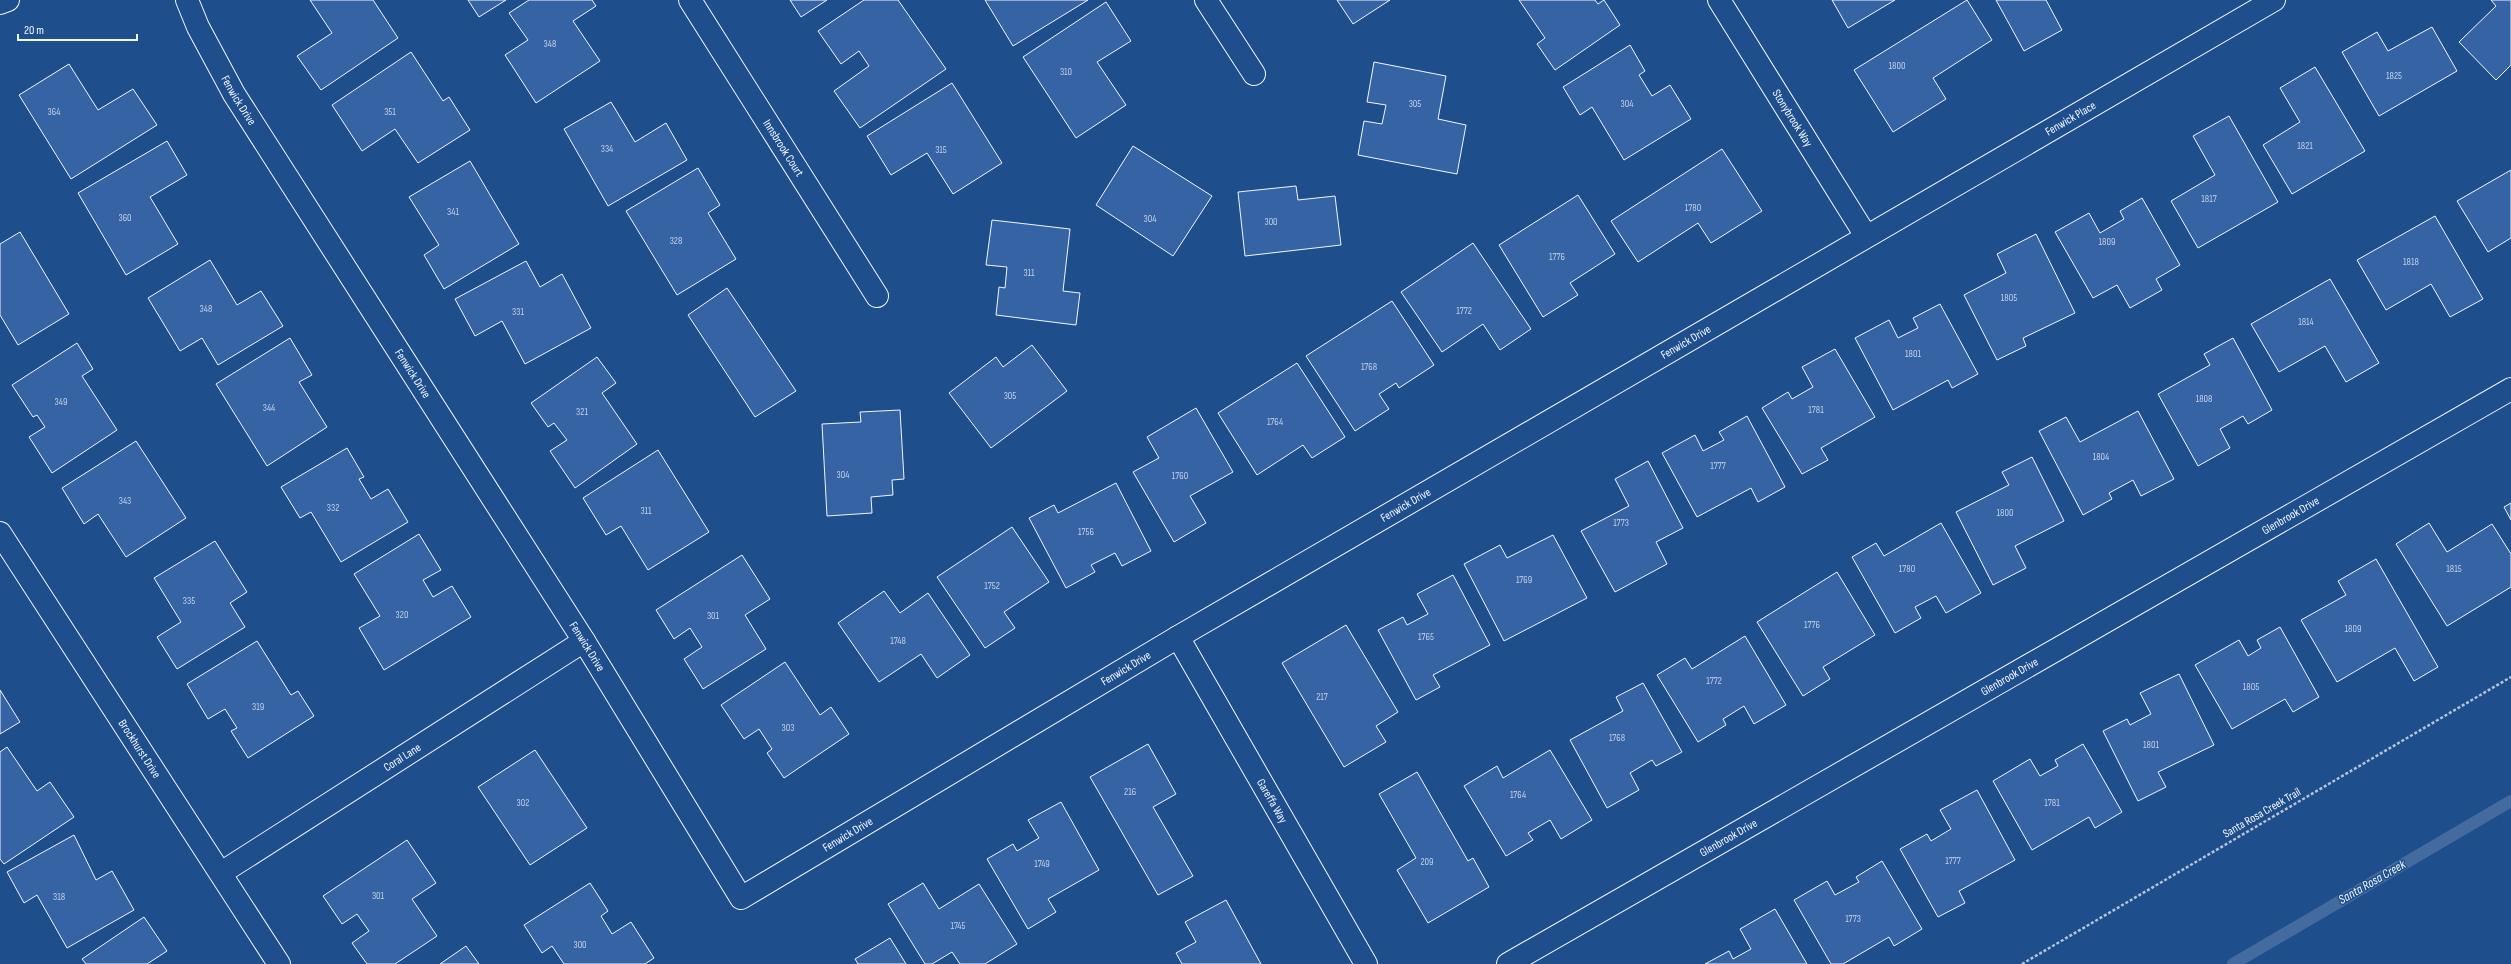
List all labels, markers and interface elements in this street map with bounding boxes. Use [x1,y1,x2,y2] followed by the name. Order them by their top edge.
[18,16,137,42] scale bar
[24,23,44,38] text: 20 m
[544,38,556,50] house number: 348
[1889,60,1905,72] house number: 1800
[1060,66,1072,78] house number: 310
[2386,70,2402,82] house number: 1825
[218,73,260,128] street label: Fenwick Drive
[1769,86,1816,150] street label: Stonybrook Way
[1409,98,1421,110] house number: 305
[1621,98,1633,110] house number: 304
[2042,98,2099,139] street label: Fenwick Place
[48,106,60,118] house number: 364
[384,106,396,118] house number: 351
[760,117,807,180] street label: Innsbrook Court
[2297,140,2313,152] house number: 1821
[601,143,613,155] house number: 334
[935,144,947,156] house number: 315
[2201,193,2217,205] house number: 1817
[1685,202,1701,214] house number: 1780
[447,206,459,218] house number: 341
[118,212,132,224] house number: 360
[1144,213,1156,225] house number: 304
[1264,216,1278,228] house number: 300
[670,235,682,247] house number: 328
[2099,236,2115,248] house number: 1809
[1549,251,1565,263] house number: 1776
[2403,256,2419,268] house number: 1818
[1023,267,1035,279] house number: 311
[2001,292,2017,304] house number: 1805
[200,303,212,315] house number: 348
[1456,305,1472,317] house number: 1772
[512,306,524,318] house number: 331
[2298,316,2314,328] house number: 1814
[1658,321,1714,362] street label: Fenwick Drive
[392,346,434,401] street label: Fenwick Drive
[1905,348,1921,360] house number: 1801
[1361,361,1377,373] house number: 1768
[1004,390,1016,402] house number: 305
[2196,393,2212,405] house number: 1808
[55,396,67,408] house number: 349
[263,402,275,414] house number: 344
[1808,404,1824,416] house number: 1781
[576,406,588,418] house number: 321
[1267,416,1283,428] house number: 1764
[2093,451,2109,463] house number: 1804
[1710,460,1726,472] house number: 1777
[837,469,849,481] house number: 304
[1172,470,1188,482] house number: 1760
[1378,484,1434,525] street label: Fenwick Drive
[2259,493,2322,538] street label: Glenbrook Drive
[119,495,131,507] house number: 343
[327,502,339,514] house number: 332
[640,505,652,517] house number: 311
[1997,507,2013,519] house number: 1800
[1613,517,1629,529] house number: 1773
[1078,526,1094,538] house number: 1756
[1899,563,1915,575] house number: 1780
[2446,563,2462,575] house number: 1815
[1516,574,1532,586] house number: 1769
[984,580,1000,592] house number: 1752
[183,595,195,607] house number: 335
[396,609,408,621] house number: 320
[707,610,720,622] house number: 301
[566,619,608,674] street label: Fenwick Drive
[1804,619,1820,631] house number: 1776
[2345,623,2361,635] house number: 1809
[1418,631,1434,643] house number: 1765
[890,635,906,647] house number: 1748
[1098,647,1154,689] street label: Fenwick Drive
[1978,654,2041,699] street label: Glenbrook Drive
[1706,675,1722,687] house number: 1772
[2243,681,2259,693] house number: 1805
[1316,691,1328,703] house number: 217
[252,701,264,713] house number: 319
[115,716,164,781] street label: Brockhurst Drive
[782,722,794,734] house number: 303
[1609,732,1625,744] house number: 1768
[2143,739,2159,751] house number: 1801
[381,740,424,775] street label: Coral Lane
[1254,776,1291,826] street label: Gareffa Way
[2220,785,2304,841] street label: Santa Rosa Creek Trail
[1124,786,1136,798] house number: 216
[1510,789,1526,801] house number: 1764
[517,797,529,809] house number: 302
[2044,797,2060,809] house number: 1781
[820,814,876,855] street label: Fenwick Drive
[1697,815,1760,860] street label: Glenbrook Drive
[1945,855,1961,867] house number: 1777
[1420,856,1434,868] house number: 209
[2336,856,2409,908] water label: Santa Rosa Creek
[1034,858,1050,870] house number: 1749
[372,890,385,902] house number: 301
[53,891,65,903] house number: 318
[1845,913,1861,925] house number: 1773
[950,920,966,932] house number: 1745
[573,939,587,951] house number: 300

